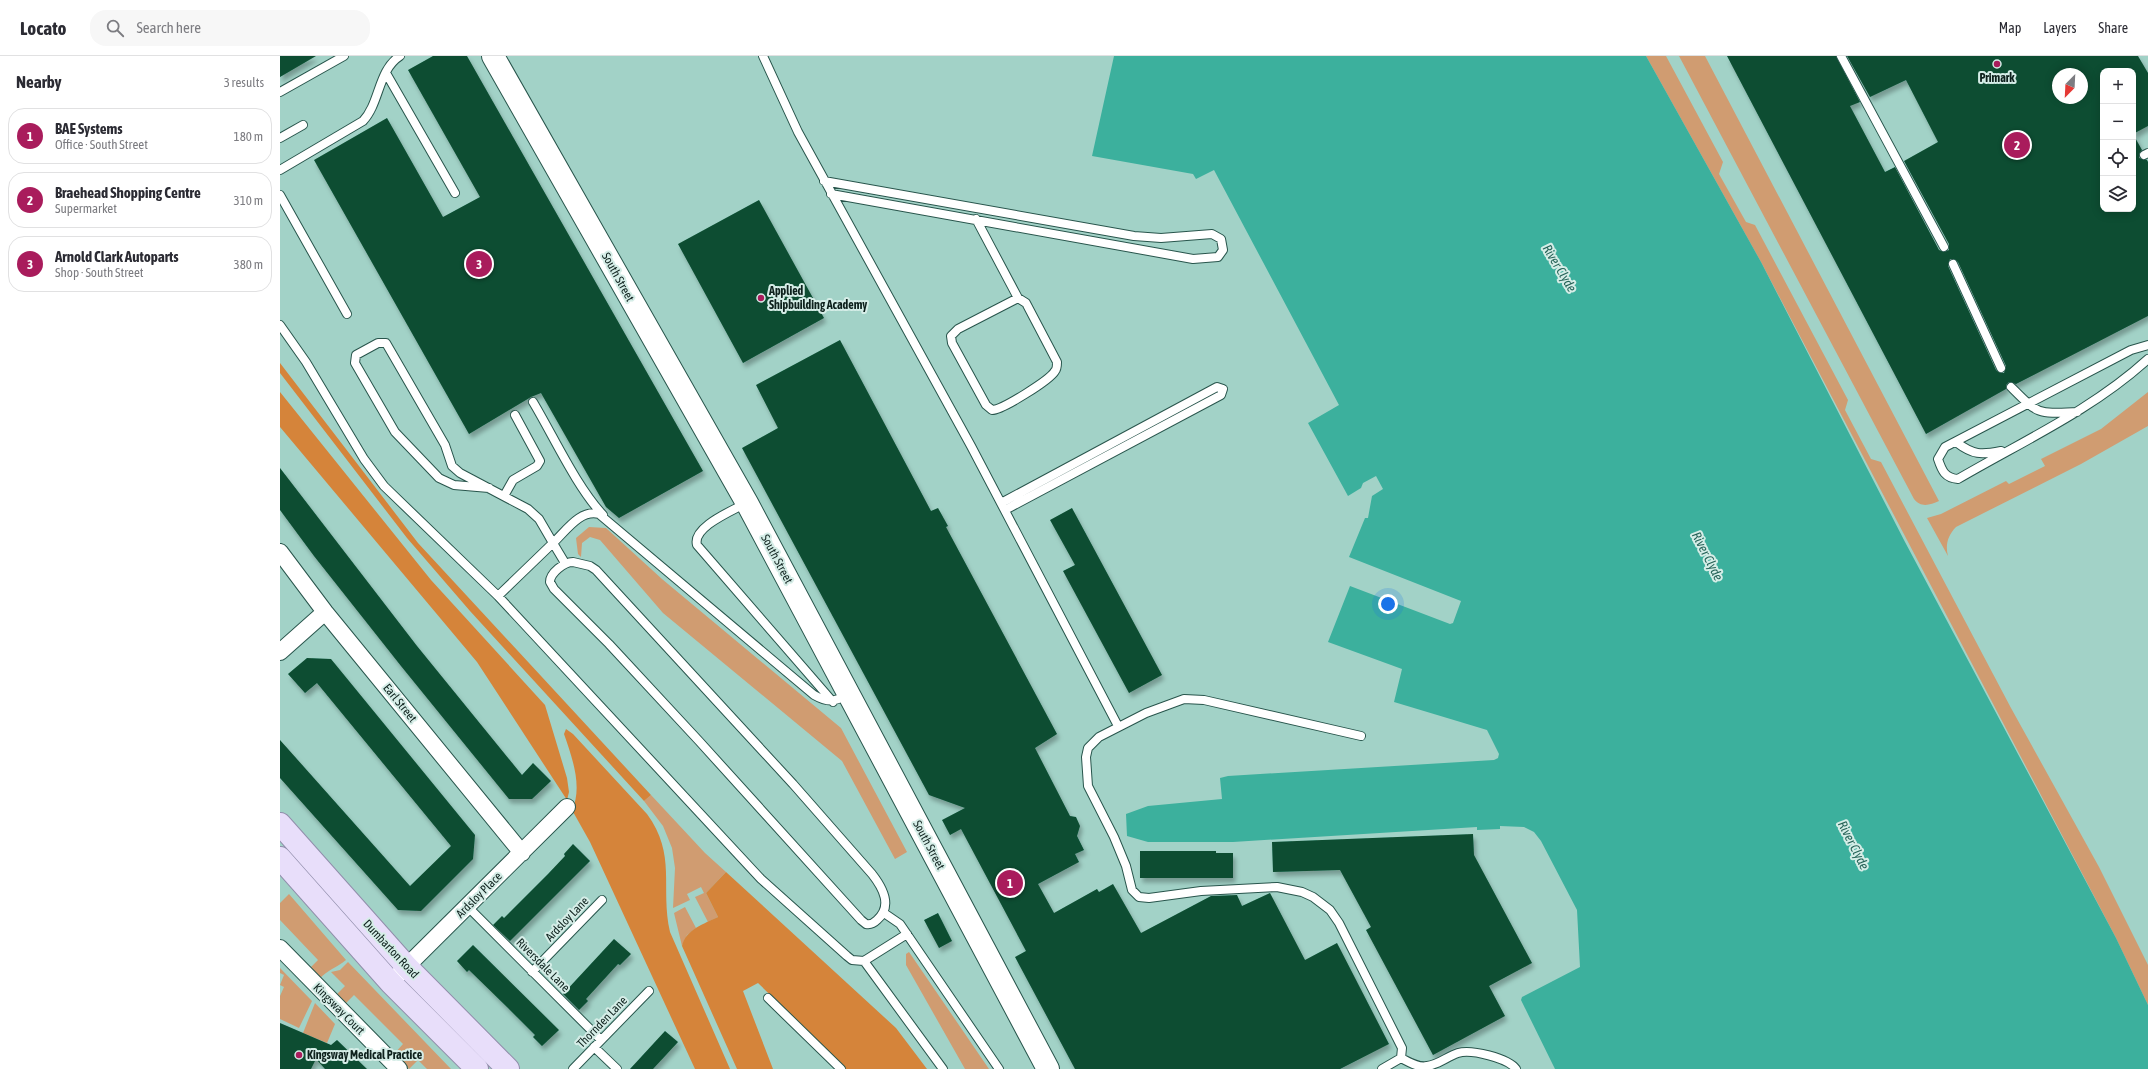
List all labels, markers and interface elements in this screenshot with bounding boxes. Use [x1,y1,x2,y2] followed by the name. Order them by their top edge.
[90,10,370,46] search box
[20,17,66,39] text: Locato
[104,17,126,39] icon: search
[136,19,201,36] text: Search here
[1999,20,2021,36] text: Map
[2043,20,2076,36] text: Layers
[2098,20,2128,36] text: Share
[1992,59,2002,69] marker: Primark
[2052,68,2088,104] north arrow
[2100,68,2136,212] map controls
[2100,68,2136,104] button: +
[1979,71,2015,85] place label: Primark
[16,72,62,92] text: Nearby
[224,75,264,90] text: 3 results
[2100,104,2136,140] button: −
[55,120,123,137] text: BAE Systems
[27,129,33,144] text: 1
[234,129,263,144] text: 180 m
[2004,130,2030,160] pin: 2
[55,137,148,152] text: Office · South Street
[2100,140,2136,176] button: locate
[2100,176,2136,212] button: layers
[55,184,201,201] text: Braehead Shopping Centre
[27,193,33,208] text: 2
[234,193,263,208] text: 310 m
[55,201,117,216] text: Supermarket
[1540,242,1580,295] water label: River Clyde
[55,248,179,265] text: Arnold Clark Autoparts
[466,249,492,279] pin: 3
[599,250,637,304] street label: South Street
[27,257,33,272] text: 3
[234,257,263,272] text: 380 m
[55,265,144,280] text: Shop · South Street
[768,284,867,312] place label: Applied Shipbuilding Academy
[756,293,766,303] marker: Applied Shipbuilding Academy
[1689,529,1726,583] water label: River Clyde
[758,532,796,586] street label: South Street
[1378,594,1398,614] your location
[380,681,420,725] street label: Earl Street
[910,818,948,872] street label: South Street
[1835,818,1872,872] water label: River Clyde
[997,868,1023,898] pin: 1
[453,869,505,921] street label: Ardsloy Place
[543,894,591,944] street label: Ardsloy Lane
[360,917,422,981] street label: Dumbarton Road
[513,935,573,995] street label: Riversdale Lane
[310,980,368,1038] street label: Kingsway Court
[574,993,630,1051] street label: Thornden Lane
[307,1048,423,1062] place label: Kingsway Medical Practice
[294,1050,304,1060] marker: Kingsway Medical Practice

